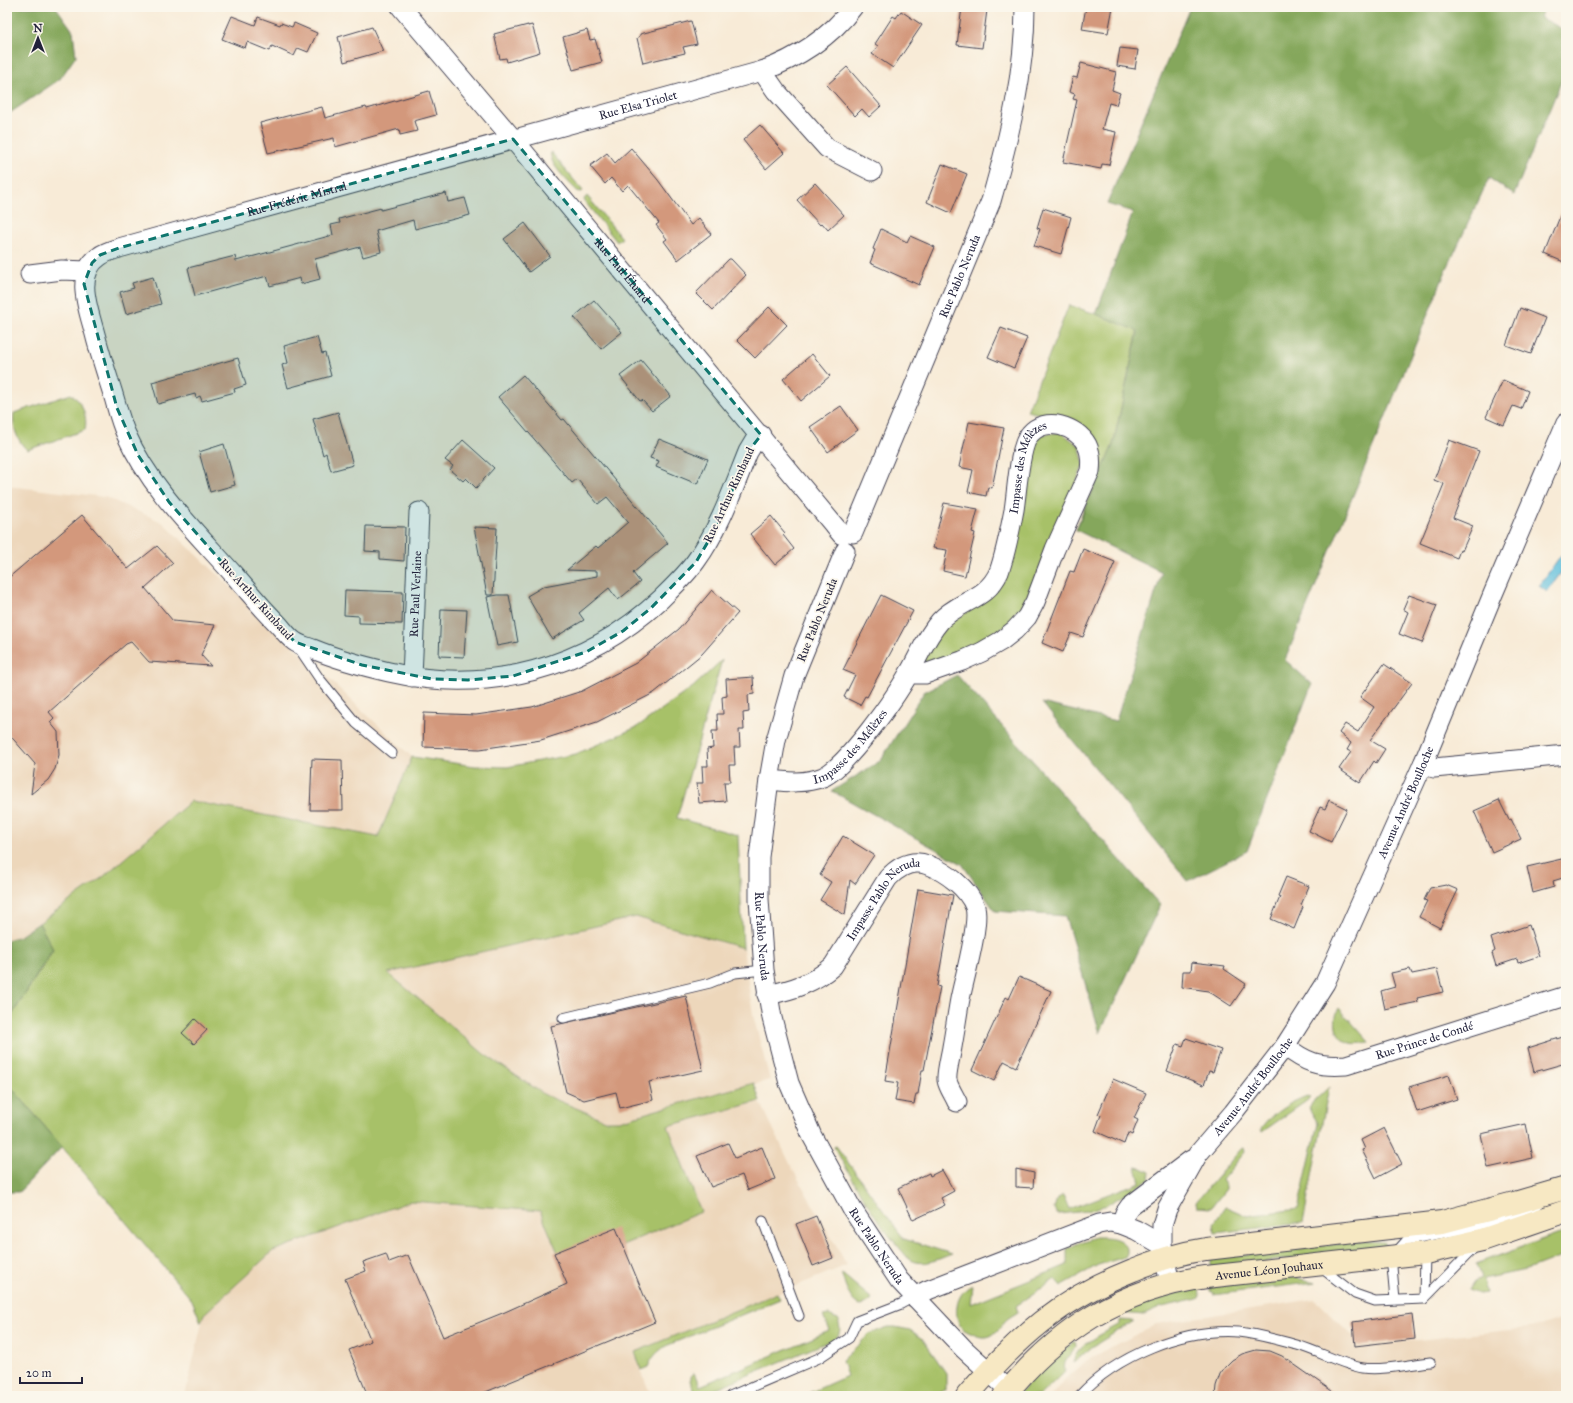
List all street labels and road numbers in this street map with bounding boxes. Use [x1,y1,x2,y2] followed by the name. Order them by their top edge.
[597,88,679,123] street label: Rue Elsa Triolet
[245,178,349,219] street label: Rue Frédéric Mistral
[936,232,984,320] street label: Rue Pablo Neruda
[591,235,653,306] street label: Rue Paul Éluard
[1006,418,1048,515] street label: Impasse des Mélèzes
[701,445,757,545] street label: Rue Arthur Rimbaud
[407,551,424,638] street label: Rue Paul Verlaine
[216,556,296,642] street label: Rue Arthur Rimbaud
[794,575,840,664] street label: Rue Pablo Neruda
[811,707,890,787] street label: Impasse des Mélèzes
[1374,744,1437,861] street label: Avenue André Boulloche
[844,856,921,943] street label: Impasse Pablo Neruda
[752,892,773,982] street label: Rue Pablo Neruda
[1374,1019,1475,1062] street label: Rue Prince de Condé
[1209,1035,1296,1139] street label: Avenue André Boulloche
[846,1205,907,1288] street label: Rue Pablo Neruda
[1213,1257,1324,1283] street label: Avenue Léon Jouhaux

